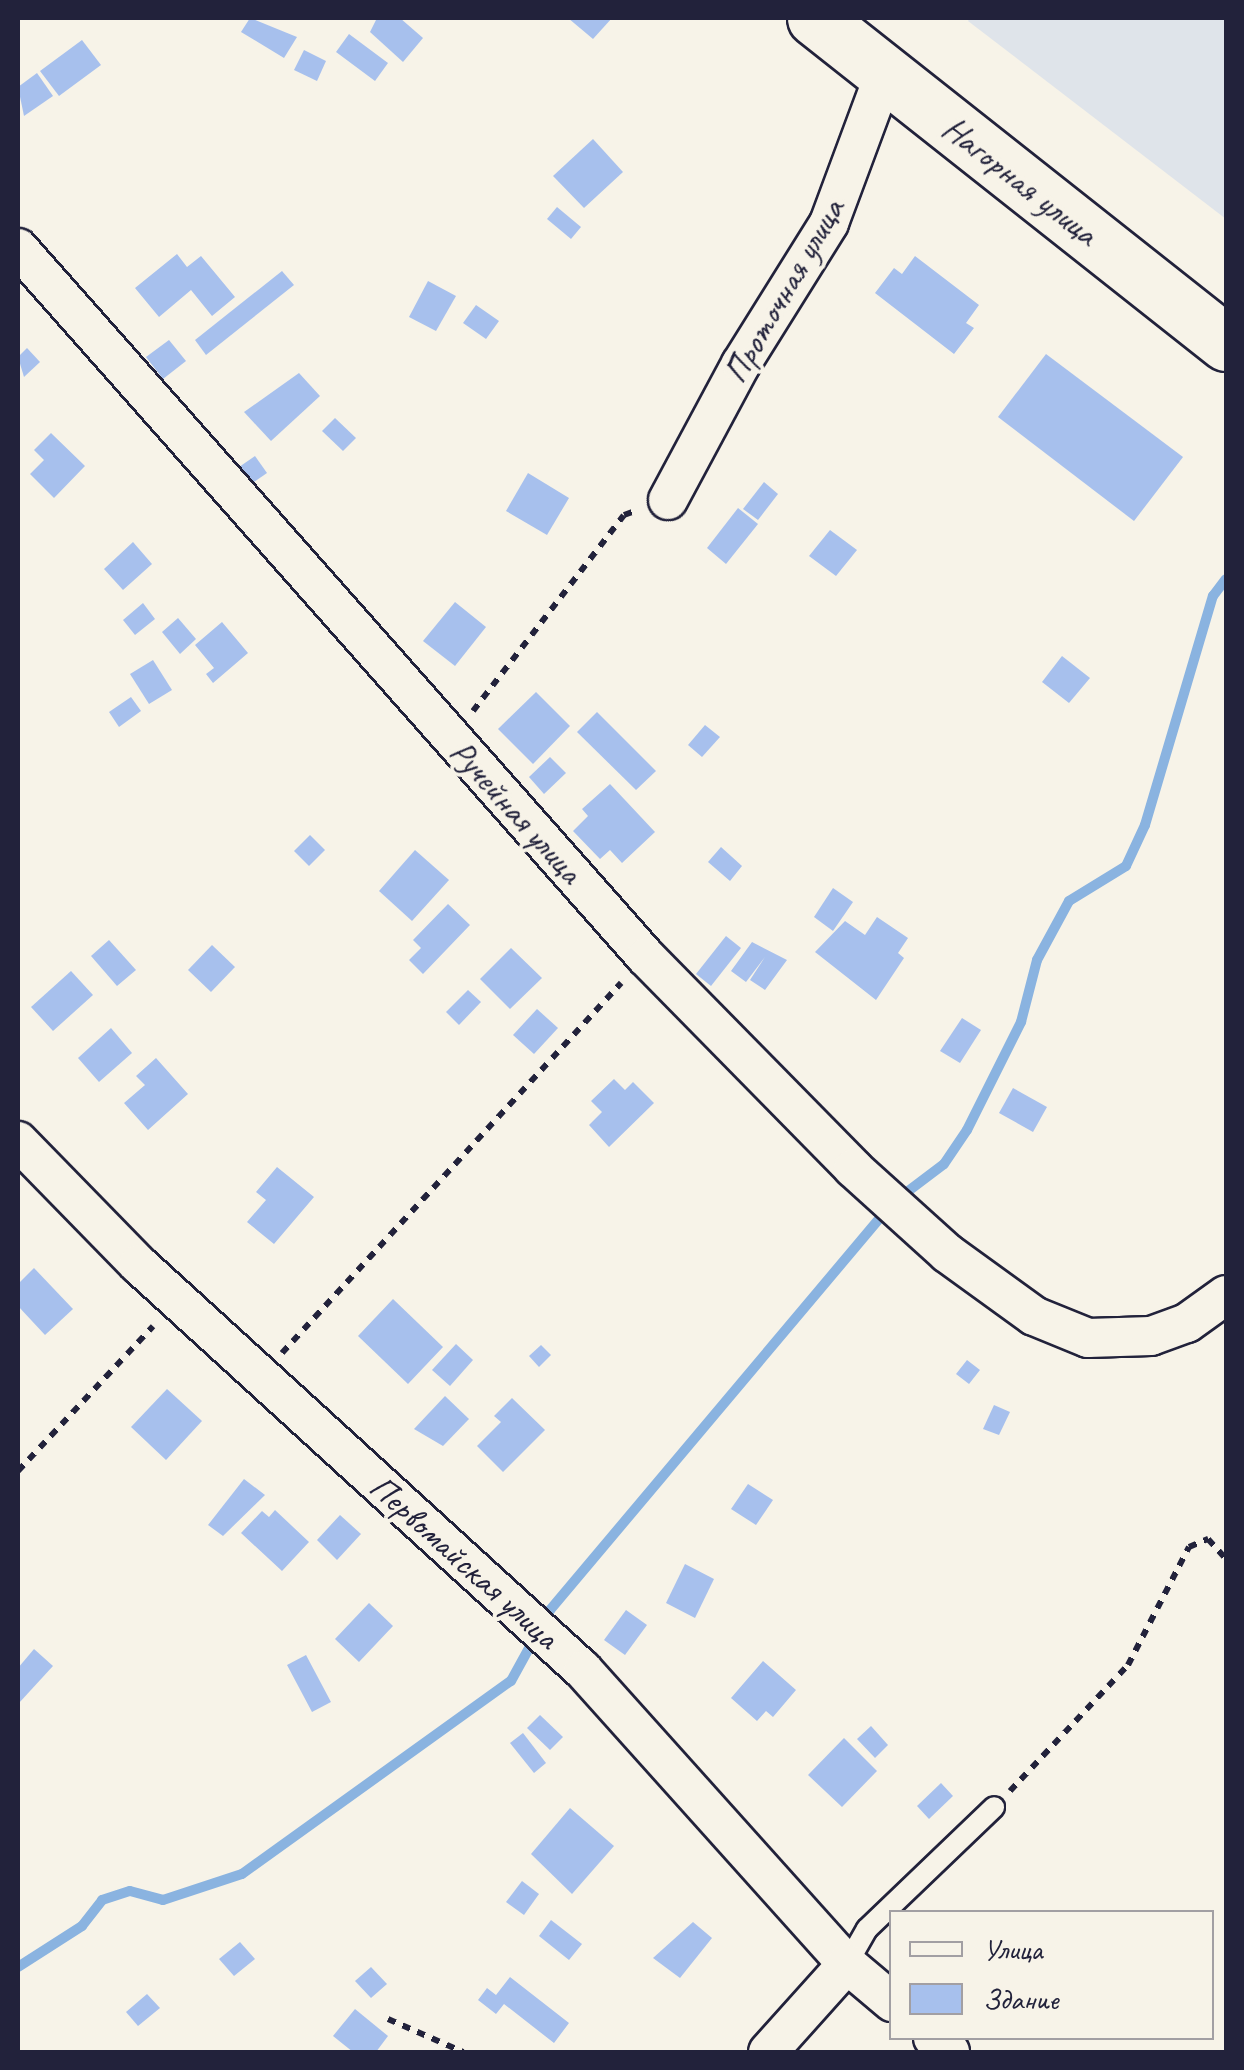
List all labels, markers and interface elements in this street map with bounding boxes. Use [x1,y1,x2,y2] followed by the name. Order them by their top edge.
[933,107,1107,255] street label: Нагорная улица
[714,190,854,392] street label: Проточная улица
[439,730,593,894] street label: Ручейная улица
[360,1465,568,1659] street label: Первомайская улица
[889,1910,1214,2040] legend
[983,1930,1042,1968] text: Улица
[983,1980,1058,2018] text: Здание

